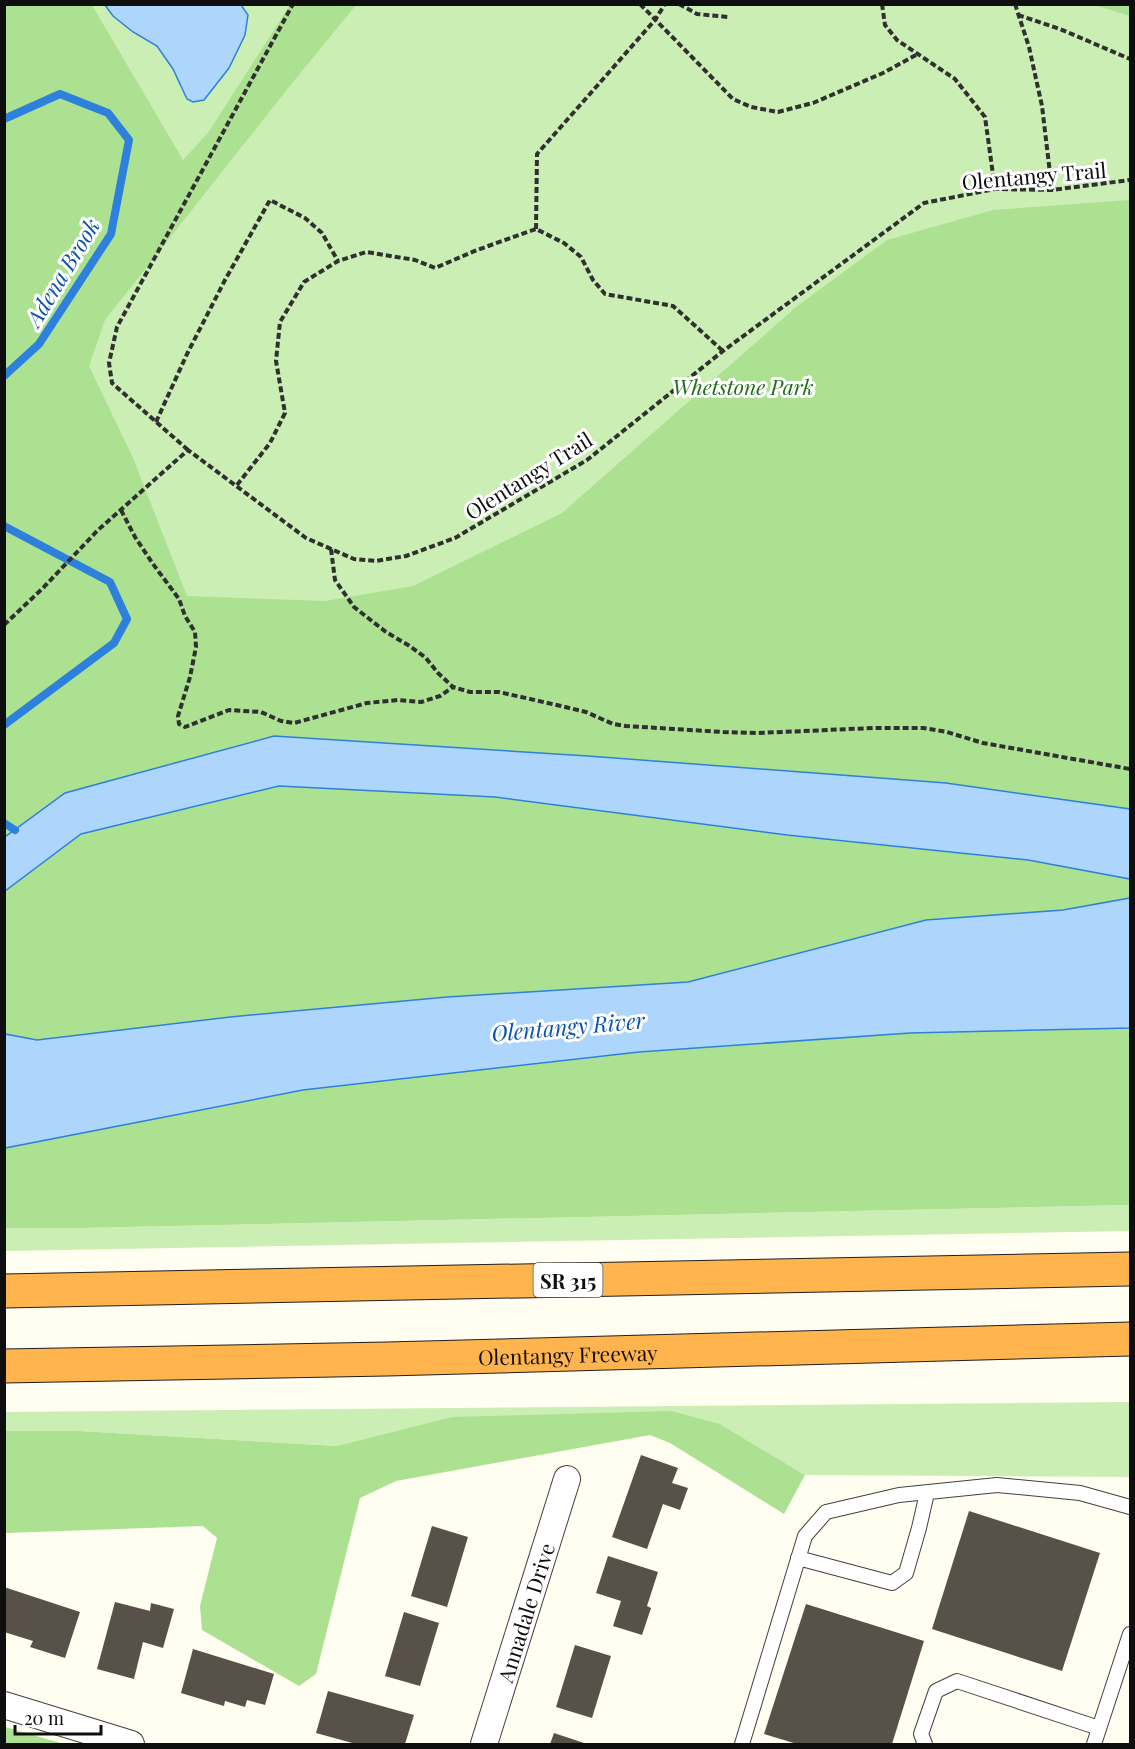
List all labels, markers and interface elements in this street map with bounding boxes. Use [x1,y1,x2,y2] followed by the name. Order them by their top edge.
[960,155,1108,195] street label: Olentangy Trail
[17,213,106,333] water label: Adena Brook
[673,372,814,400] park label: Whetstone Park
[459,425,597,525] street label: Olentangy Trail
[490,1004,647,1048] water label: Olentangy River
[534,1263,602,1297] road number: SR 315
[478,1338,659,1371] street label: Olentangy Freeway
[490,1539,560,1686] street label: Annadale Drive
[15,1698,100,1736] scale bar
[24,1706,64,1730] text: 20 m

